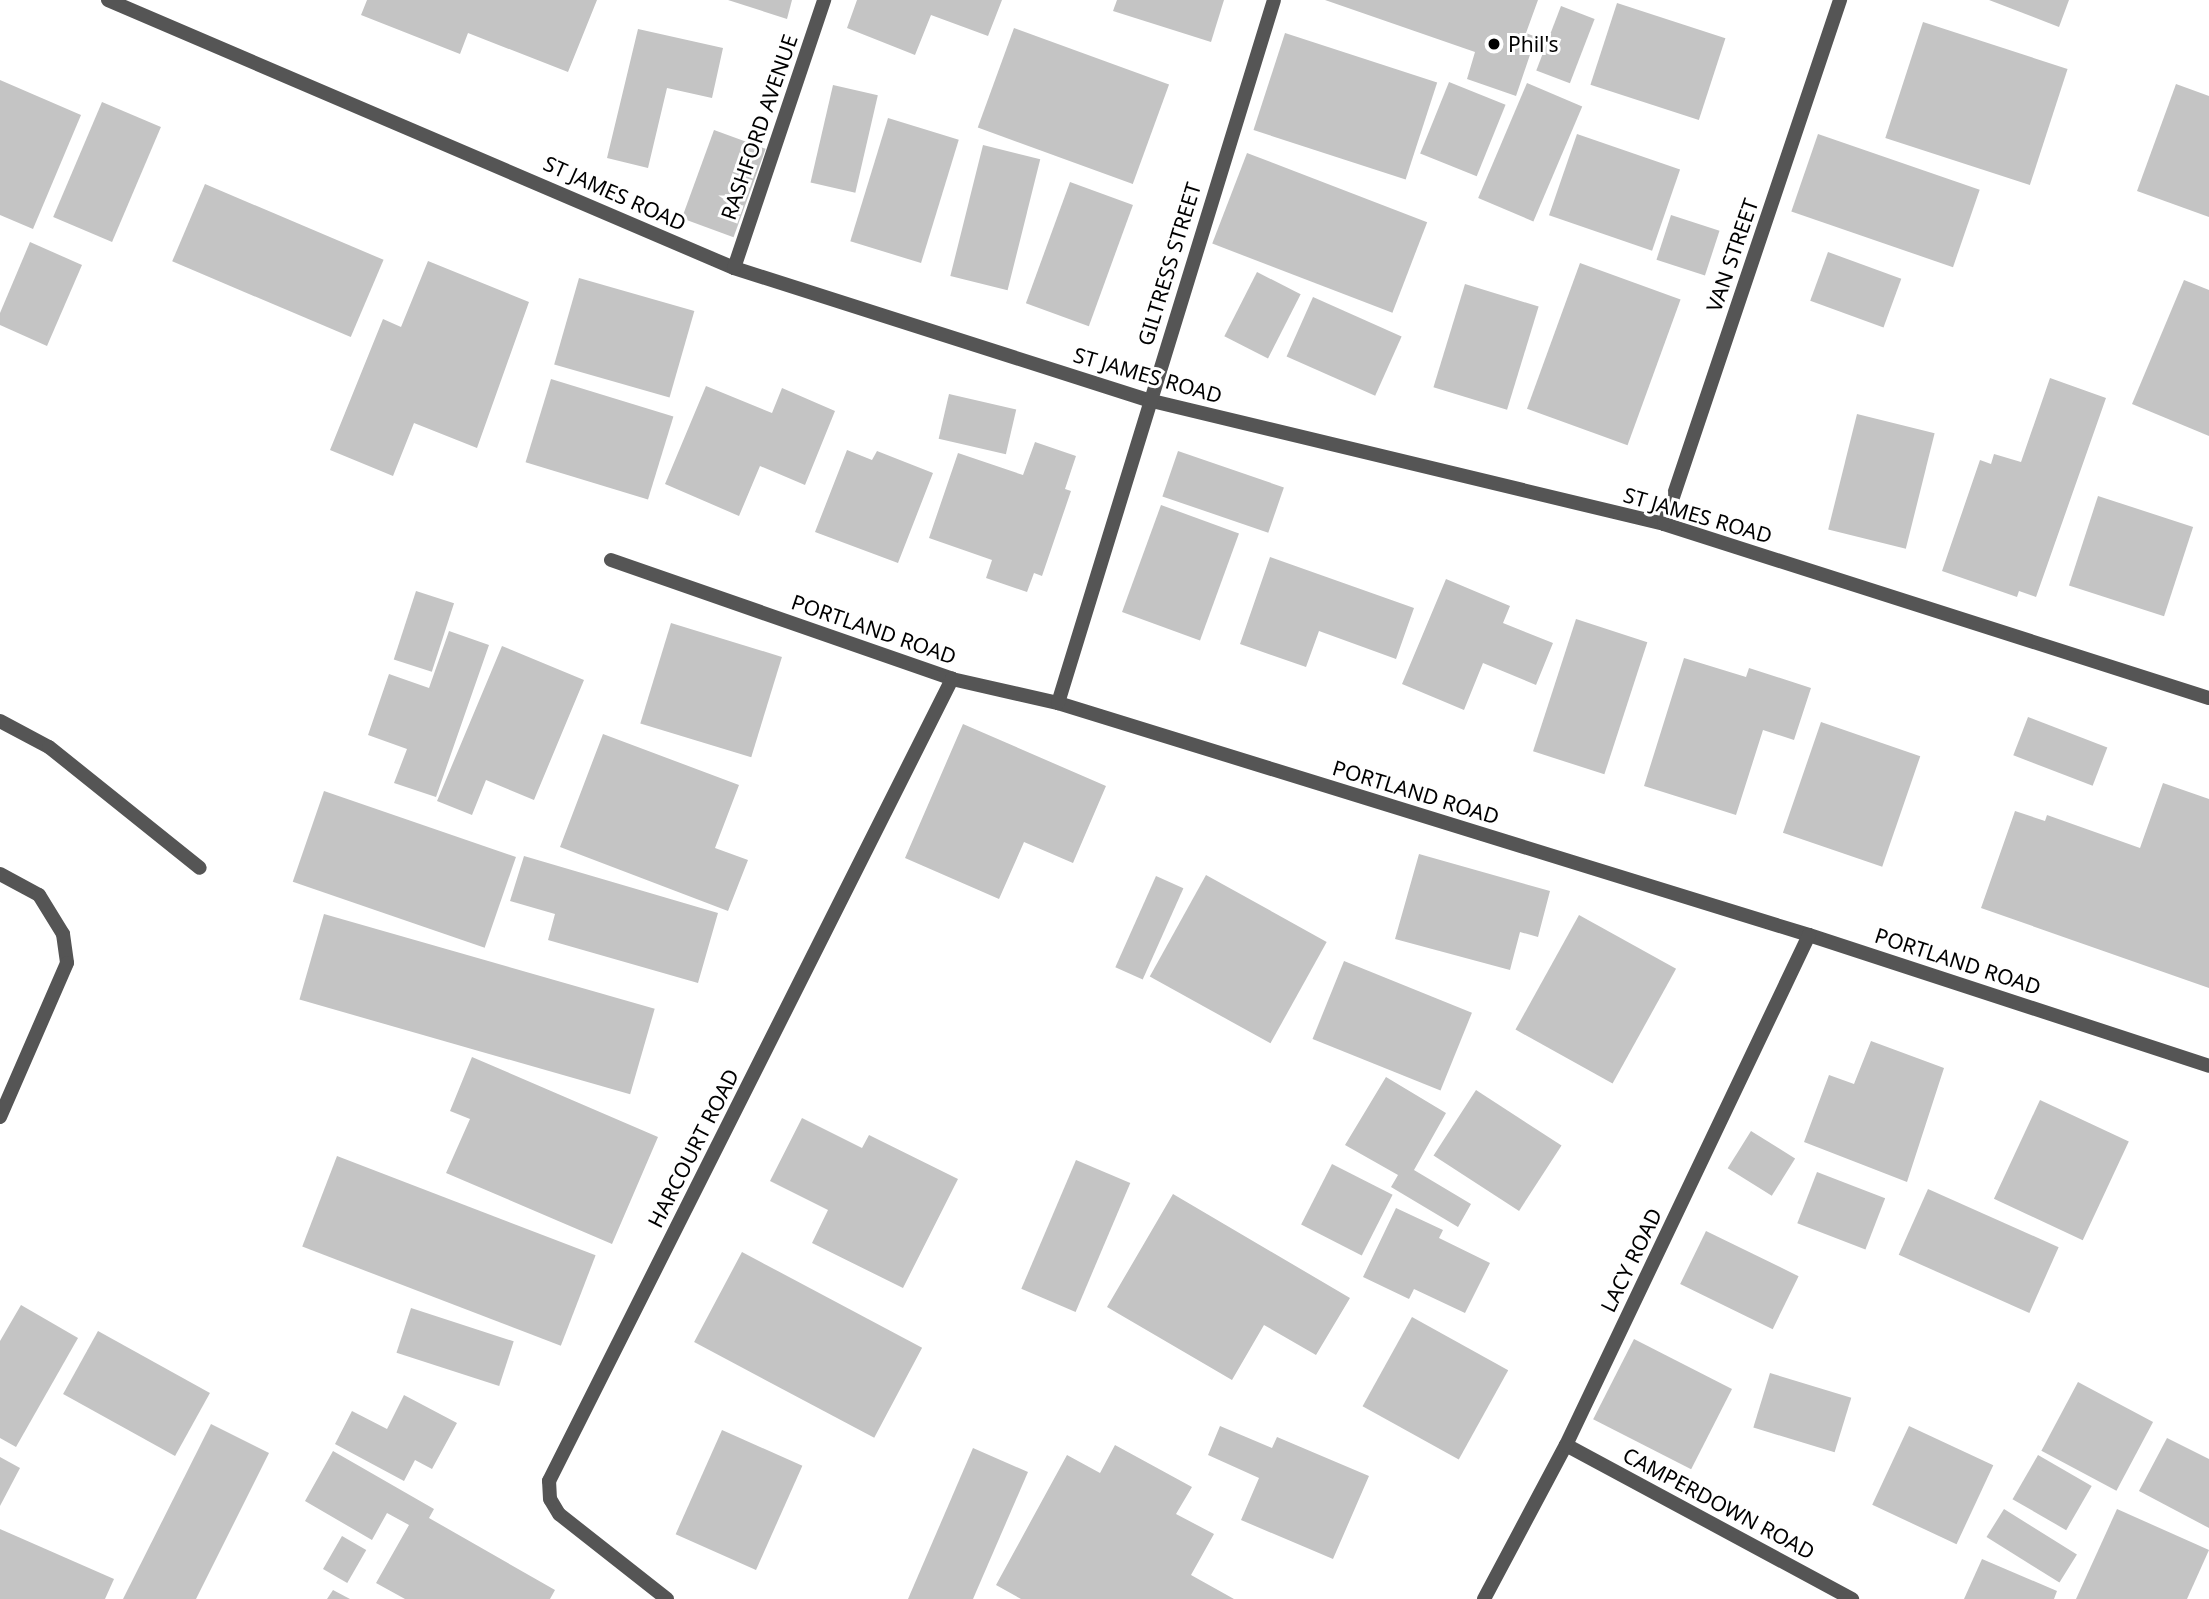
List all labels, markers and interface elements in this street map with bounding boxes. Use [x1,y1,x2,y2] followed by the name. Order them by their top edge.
[715,31,803,223] street label: RASHFORD AVENUE
[1508,31,1559,57] place label: Phil's
[1486,36,1502,52] marker: Phil's
[540,150,690,236] street label: ST JAMES ROAD
[1132,179,1206,349] street label: GILTRESS STREET
[1701,195,1763,315] street label: VAN STREET
[1071,342,1225,408] street label: ST JAMES ROAD
[1621,482,1775,548] street label: ST JAMES ROAD
[788,589,960,669] street label: PORTLAND ROAD
[1330,755,1502,829] street label: PORTLAND ROAD
[1872,922,2044,1000] street label: PORTLAND ROAD
[642,1064,744,1232] street label: HARCOURT ROAD
[1595,1204,1667,1316] street label: LACY ROAD
[1619,1442,1819,1564] street label: CAMPERDOWN ROAD

